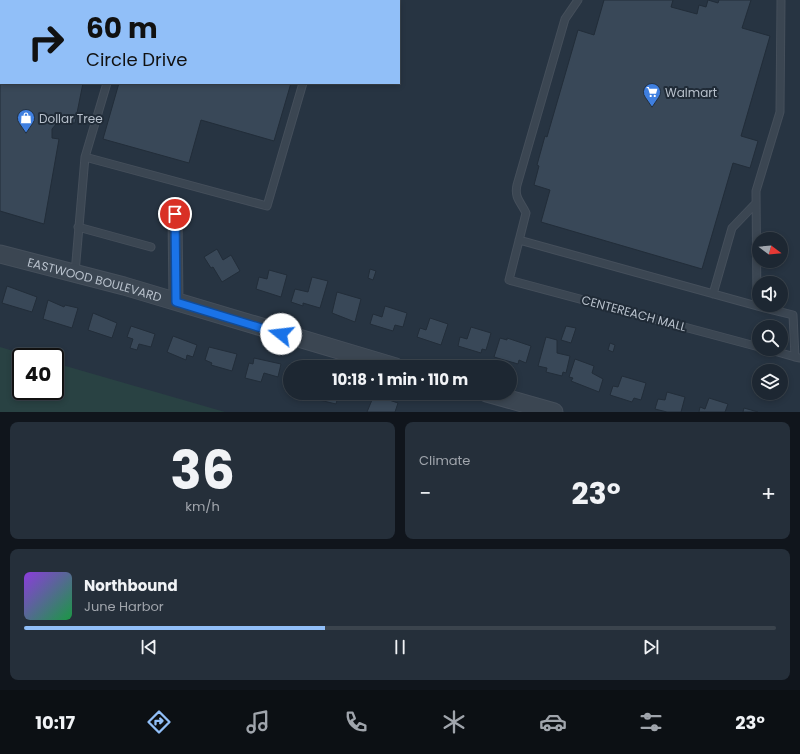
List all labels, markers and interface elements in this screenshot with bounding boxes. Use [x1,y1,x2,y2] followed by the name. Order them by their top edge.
[86,9,158,48] text: 60 m
[20,16,72,68] icon: right
[86,47,187,72] text: Circle Drive
[642,82,662,107] supermarket icon: Walmart
[665,84,717,101] place label: Walmart
[16,108,36,133] shop icon: Dollar Tree
[39,110,103,127] place label: Dollar Tree
[158,197,192,231] pin
[164,203,186,225] icon: arrive
[752,232,788,268] north arrow
[752,232,788,400] map controls
[26,253,164,305] street label: EASTWOOD BOULEVARD
[752,276,788,312] button: sound
[580,291,688,335] street label: CENTEREACH MALL
[260,313,302,355] position arrow
[752,320,788,356] button: search
[12,348,64,400] speed limit sign: 40
[752,364,788,400] button: layers
[332,369,468,390] text: 10:18 · 1 min · 110 m
[170,434,235,507] text: 36
[419,451,470,470] text: Climate
[571,472,621,515] text: 23°
[419,478,431,509] text: −
[761,478,776,509] text: +
[185,497,220,516] text: km/h
[84,575,178,596] text: Northbound
[84,597,164,616] text: June Harbor
[138,636,160,658] icon: previous
[389,636,411,658] icon: pause
[640,636,662,658] icon: next
[145,708,173,736] icon: directions
[244,708,272,736] icon: music
[342,708,370,736] icon: phone
[440,708,468,736] icon: climate
[539,708,567,736] icon: car
[637,708,665,736] icon: filters
[35,710,75,735] text: 10:17
[735,710,765,735] text: 23°

